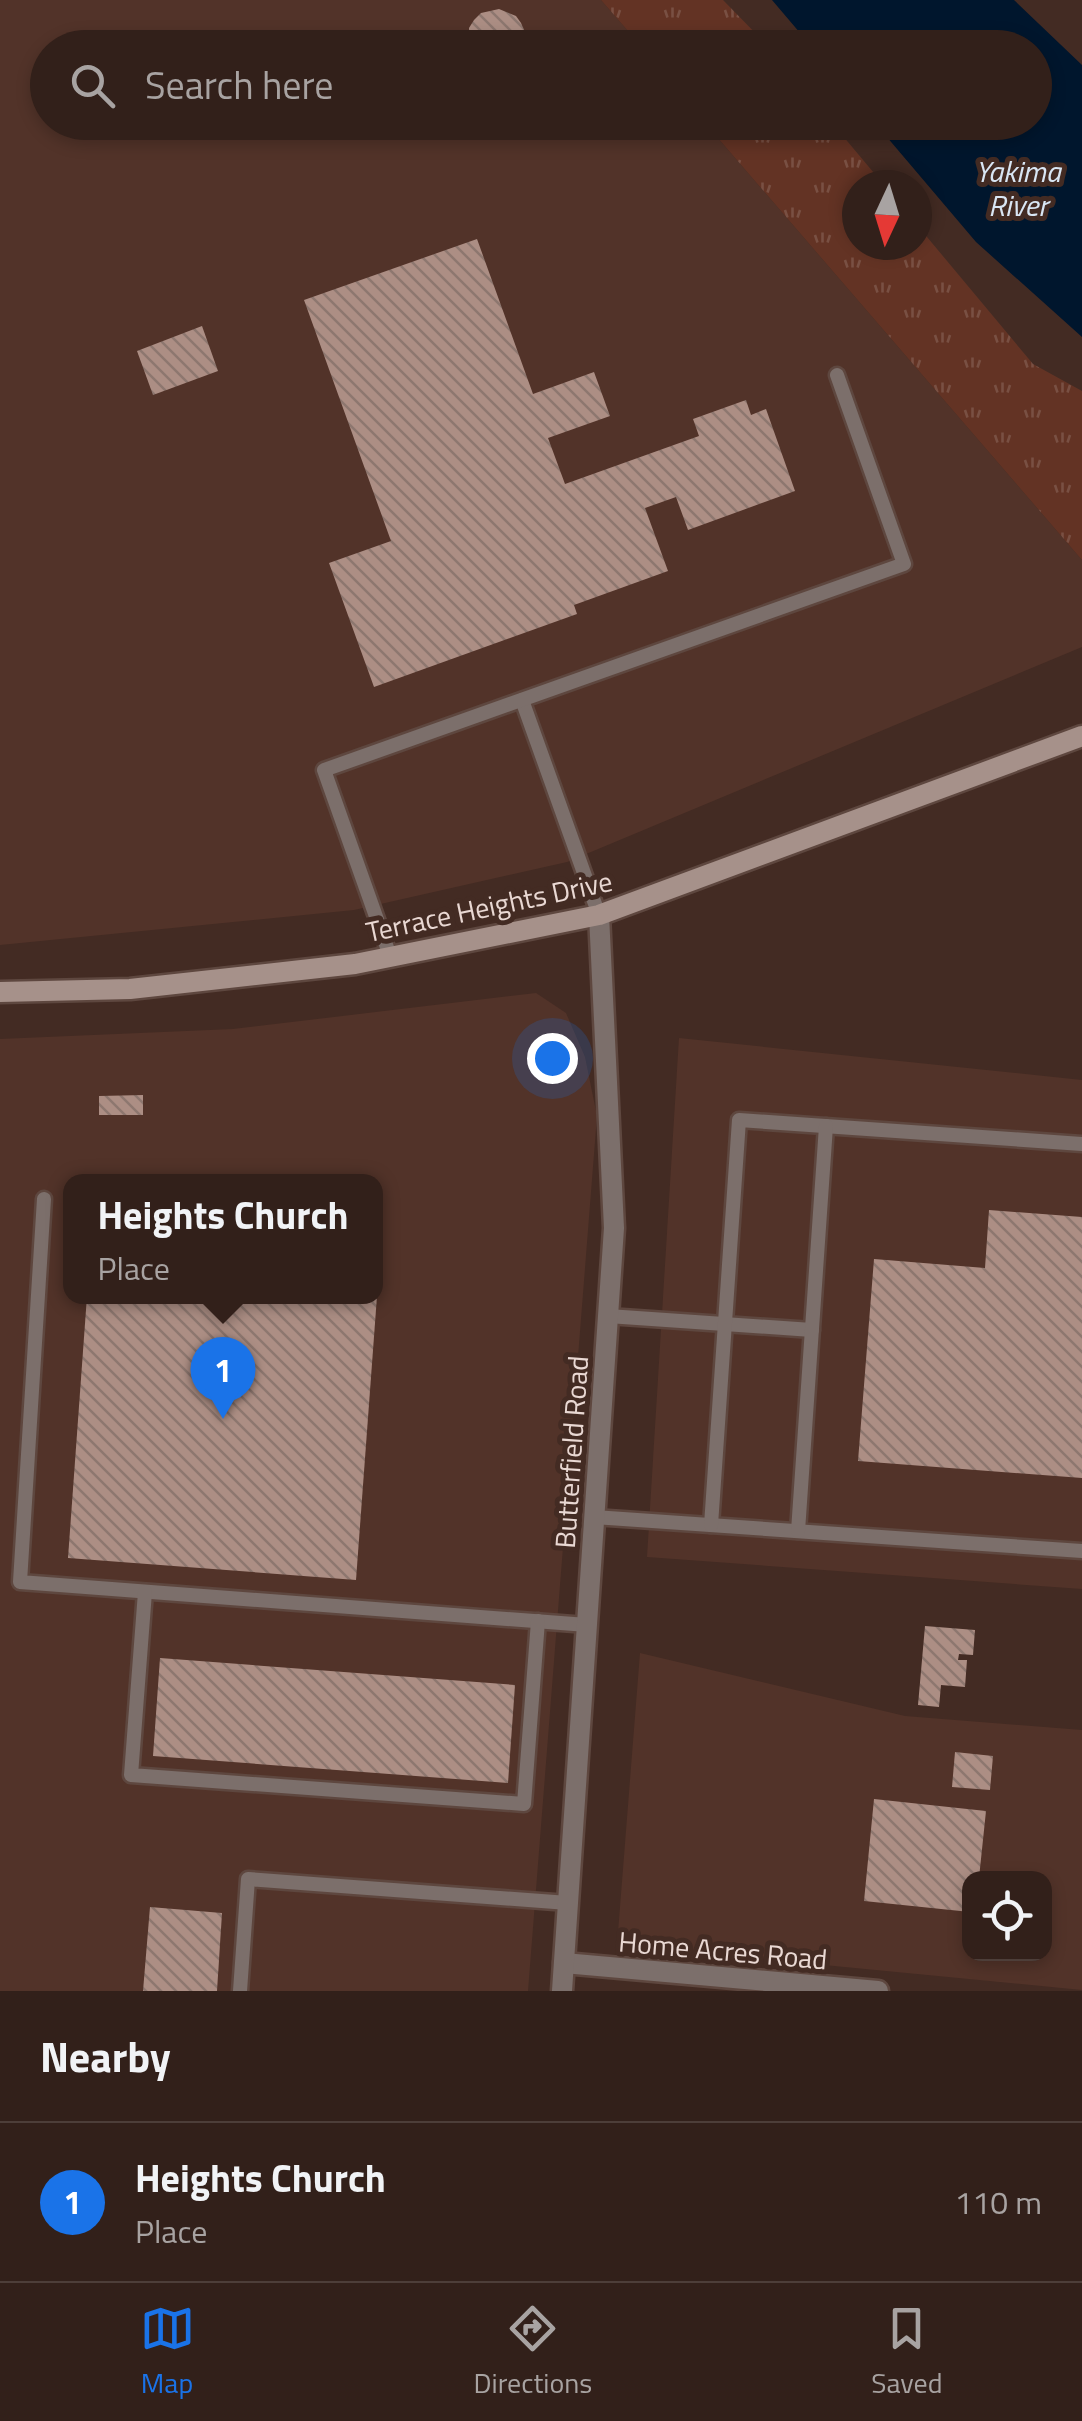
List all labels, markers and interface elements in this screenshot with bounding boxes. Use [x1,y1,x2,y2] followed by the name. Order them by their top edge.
[30,30,1052,140] search box
[145,56,333,114] text: Search here
[65,58,120,113] icon: search
[975,148,1063,228] water label: Yakima River
[842,170,932,260] north arrow
[362,859,616,953] street label: Terrace Heights Drive
[527,1033,578,1084] your location
[63,1174,383,1304] popup
[98,1186,348,1244] text: Heights Church
[98,1244,170,1292] text: Place
[190,1336,256,1419] pin: 1
[543,1354,599,1550] street label: Butterfield Road
[962,1871,1052,1961] map controls
[962,1871,1052,1961] button: locate
[617,1919,829,1981] street label: Home Acres Road
[40,2024,171,2088] text: Nearby
[135,2149,386,2207] text: Heights Church
[64,2178,81,2226] text: 1
[954,2178,1042,2226] text: 110 m
[135,2207,207,2255] text: Place
[140,2301,195,2404] tab: Map
[474,2301,592,2404] tab: Directions
[871,2301,942,2404] tab: Saved

